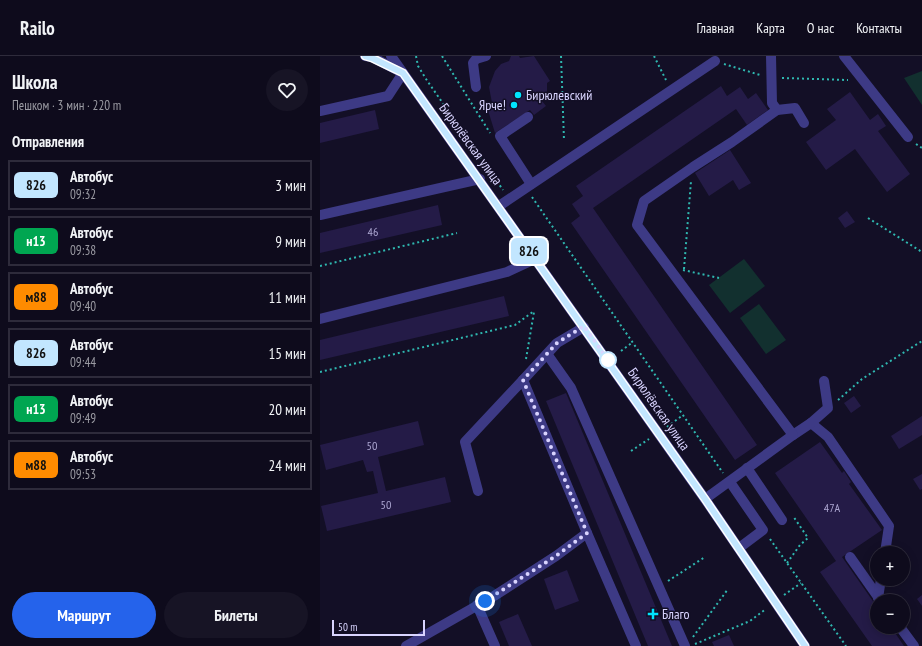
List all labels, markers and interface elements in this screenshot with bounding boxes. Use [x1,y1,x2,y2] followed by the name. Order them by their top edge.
[20,16,55,40] text: Railo
[696,19,734,37] text: Главная
[756,19,785,37] text: Карта
[807,19,834,37] text: О нас
[856,19,902,37] text: Контакты
[266,69,308,111] button: heart
[12,70,58,94] text: Школа
[526,86,592,104] place label: Бирюлевский
[513,90,523,100] marker: Бирюлевский
[479,96,506,114] place label: Ярче!
[12,97,121,114] text: Пешком · 3 мин · 220 m
[435,100,507,188] street label: Бирюлёвская улица
[509,100,519,110] marker: Ярче!
[12,132,84,151] text: Отправления
[70,167,113,186] text: Автобус
[26,176,46,194] text: 826
[275,176,306,195] text: 3 мин
[70,186,96,203] text: 09:32
[70,223,113,242] text: Автобус
[368,224,378,239] house number: 46
[26,232,46,250] text: н13
[275,232,306,251] text: 9 мин
[506,238,552,264] line badge: 826
[70,242,96,259] text: 09:38
[519,242,539,260] text: 826
[70,279,113,298] text: Автобус
[25,288,47,306] text: м88
[268,288,306,307] text: 11 мин
[70,298,96,315] text: 09:40
[70,335,113,354] text: Автобус
[26,344,46,362] text: 826
[268,344,306,363] text: 15 мин
[599,351,617,369] unlabelled marker
[70,354,96,371] text: 09:44
[624,364,694,454] street label: Бирюлёвская улица
[70,391,113,410] text: Автобус
[26,400,46,418] text: н13
[268,400,306,419] text: 20 мин
[70,410,96,427] text: 09:49
[367,438,377,453] house number: 50
[70,447,113,466] text: Автобус
[25,456,47,474] text: м88
[268,456,306,475] text: 24 мин
[70,466,96,483] text: 09:53
[381,497,391,512] house number: 50
[824,500,841,515] house number: 47А
[870,546,910,634] map controls
[870,546,910,586] button: +
[475,591,495,611] your location
[12,592,156,638] button: Маршрут
[164,592,308,638] button: Билеты
[870,594,910,634] button: −
[662,605,690,623] place label: Благо
[647,608,659,620] marker: Благо
[332,618,425,637] scale bar
[338,620,357,634] text: 50 m

